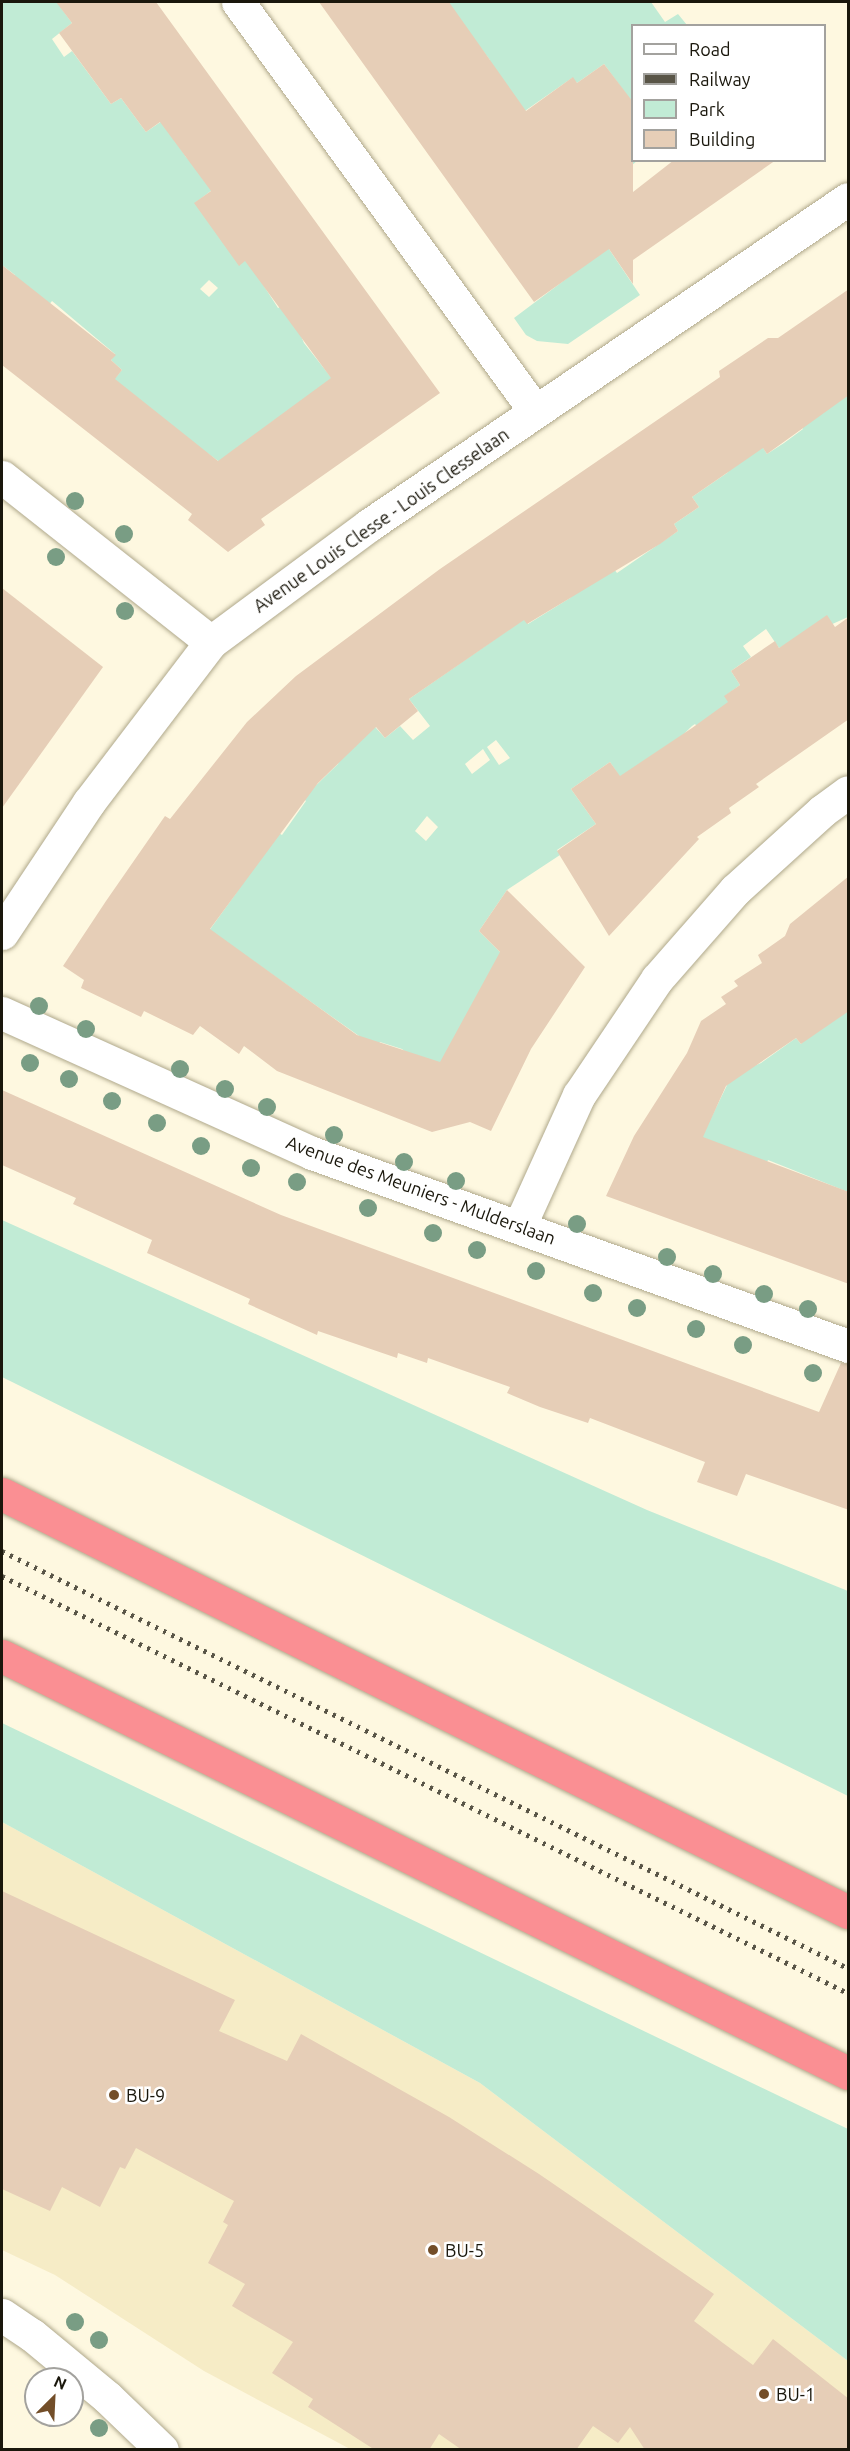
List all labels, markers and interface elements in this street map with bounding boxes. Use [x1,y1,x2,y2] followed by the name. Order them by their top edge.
[631,24,826,162] legend
[689,39,731,59] text: Road
[689,69,750,89] text: Railway
[689,99,725,119] text: Park
[689,129,755,149] text: Building
[249,423,513,617] street label: Avenue Louis Clesse - Louis Clesselaan
[283,1131,559,1249] street label: Avenue des Meuniers - Mulderslaan
[126,2084,165,2106] place label: BU-9
[107,2088,121,2102] marker: BU-9
[445,2239,484,2261] place label: BU-5
[426,2243,440,2257] marker: BU-5
[24,2367,84,2427] north arrow
[51,2372,70,2393] text: N
[776,2383,815,2405] place label: BU-1
[757,2387,771,2401] marker: BU-1

